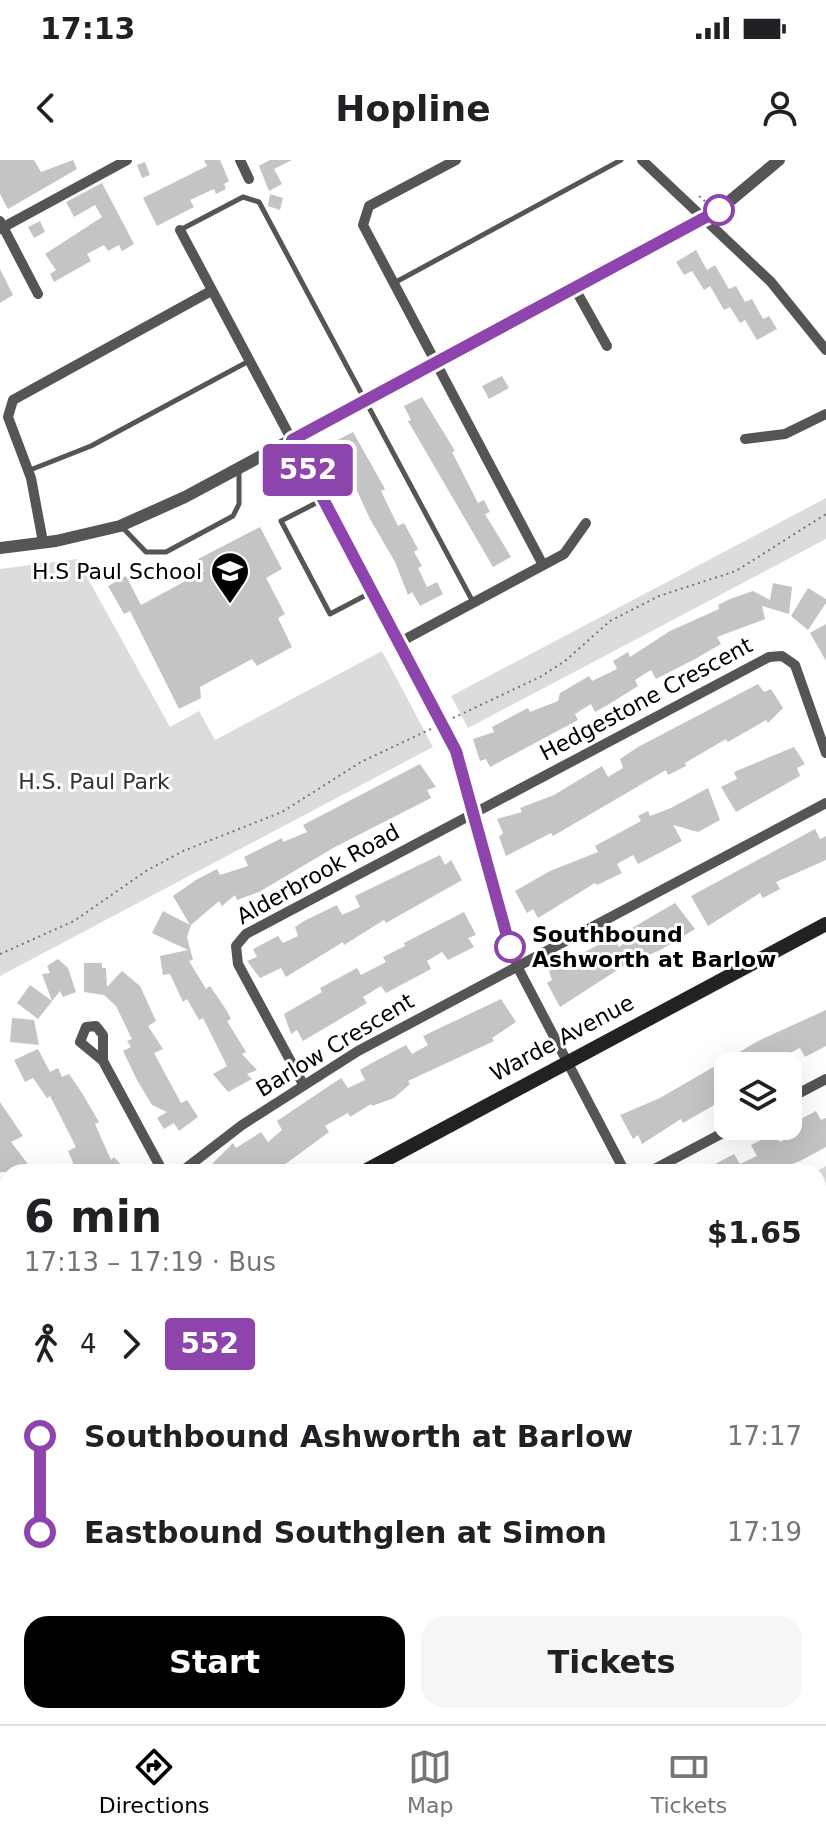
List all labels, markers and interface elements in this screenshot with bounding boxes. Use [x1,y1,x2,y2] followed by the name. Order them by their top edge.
[40,11,136,46] text: 17:13
[24,86,68,130] icon: back
[758,86,802,130] icon: person
[335,88,491,129] text: Hopline
[704,195,734,225] unlabelled marker
[262,444,354,496] line badge: 552
[279,453,337,486] text: 552
[209,550,251,605] school or university icon: H.S Paul School
[32,559,202,584] place label: H.S Paul School
[536,632,757,766] street label: Hedgestone Crescent
[18,769,170,794] park label: H.S. Paul Park
[232,819,404,929] street label: Alderbrook Road
[532,922,776,972] place label: Southbound Ashworth at Barlow
[495,932,525,962] marker: Southbound Ashworth at Barlow
[252,988,419,1102] street label: Barlow Crescent
[486,990,638,1086] street label: Warde Avenue
[714,1052,802,1140] map controls
[714,1052,802,1140] button: layers
[24,1191,162,1242] text: 6 min
[707,1215,802,1250] text: $1.65
[24,1247,276,1277] text: 17:13 – 17:19 · Bus
[24,1322,68,1366] icon: walk
[109,1322,153,1366] icon: forward
[181,1327,239,1360] text: 552
[80,1329,97,1359] text: 4
[84,1419,633,1454] text: Southbound Ashworth at Barlow
[727,1421,802,1451] text: 17:17
[84,1515,607,1550] text: Eastbound Southglen at Simon
[727,1517,802,1547] text: 17:19
[24,1616,405,1708] button: Start
[421,1616,802,1708] button: Tickets
[99,1745,210,1818] tab: Directions
[407,1745,453,1818] tab: Map
[651,1745,727,1818] tab: Tickets

